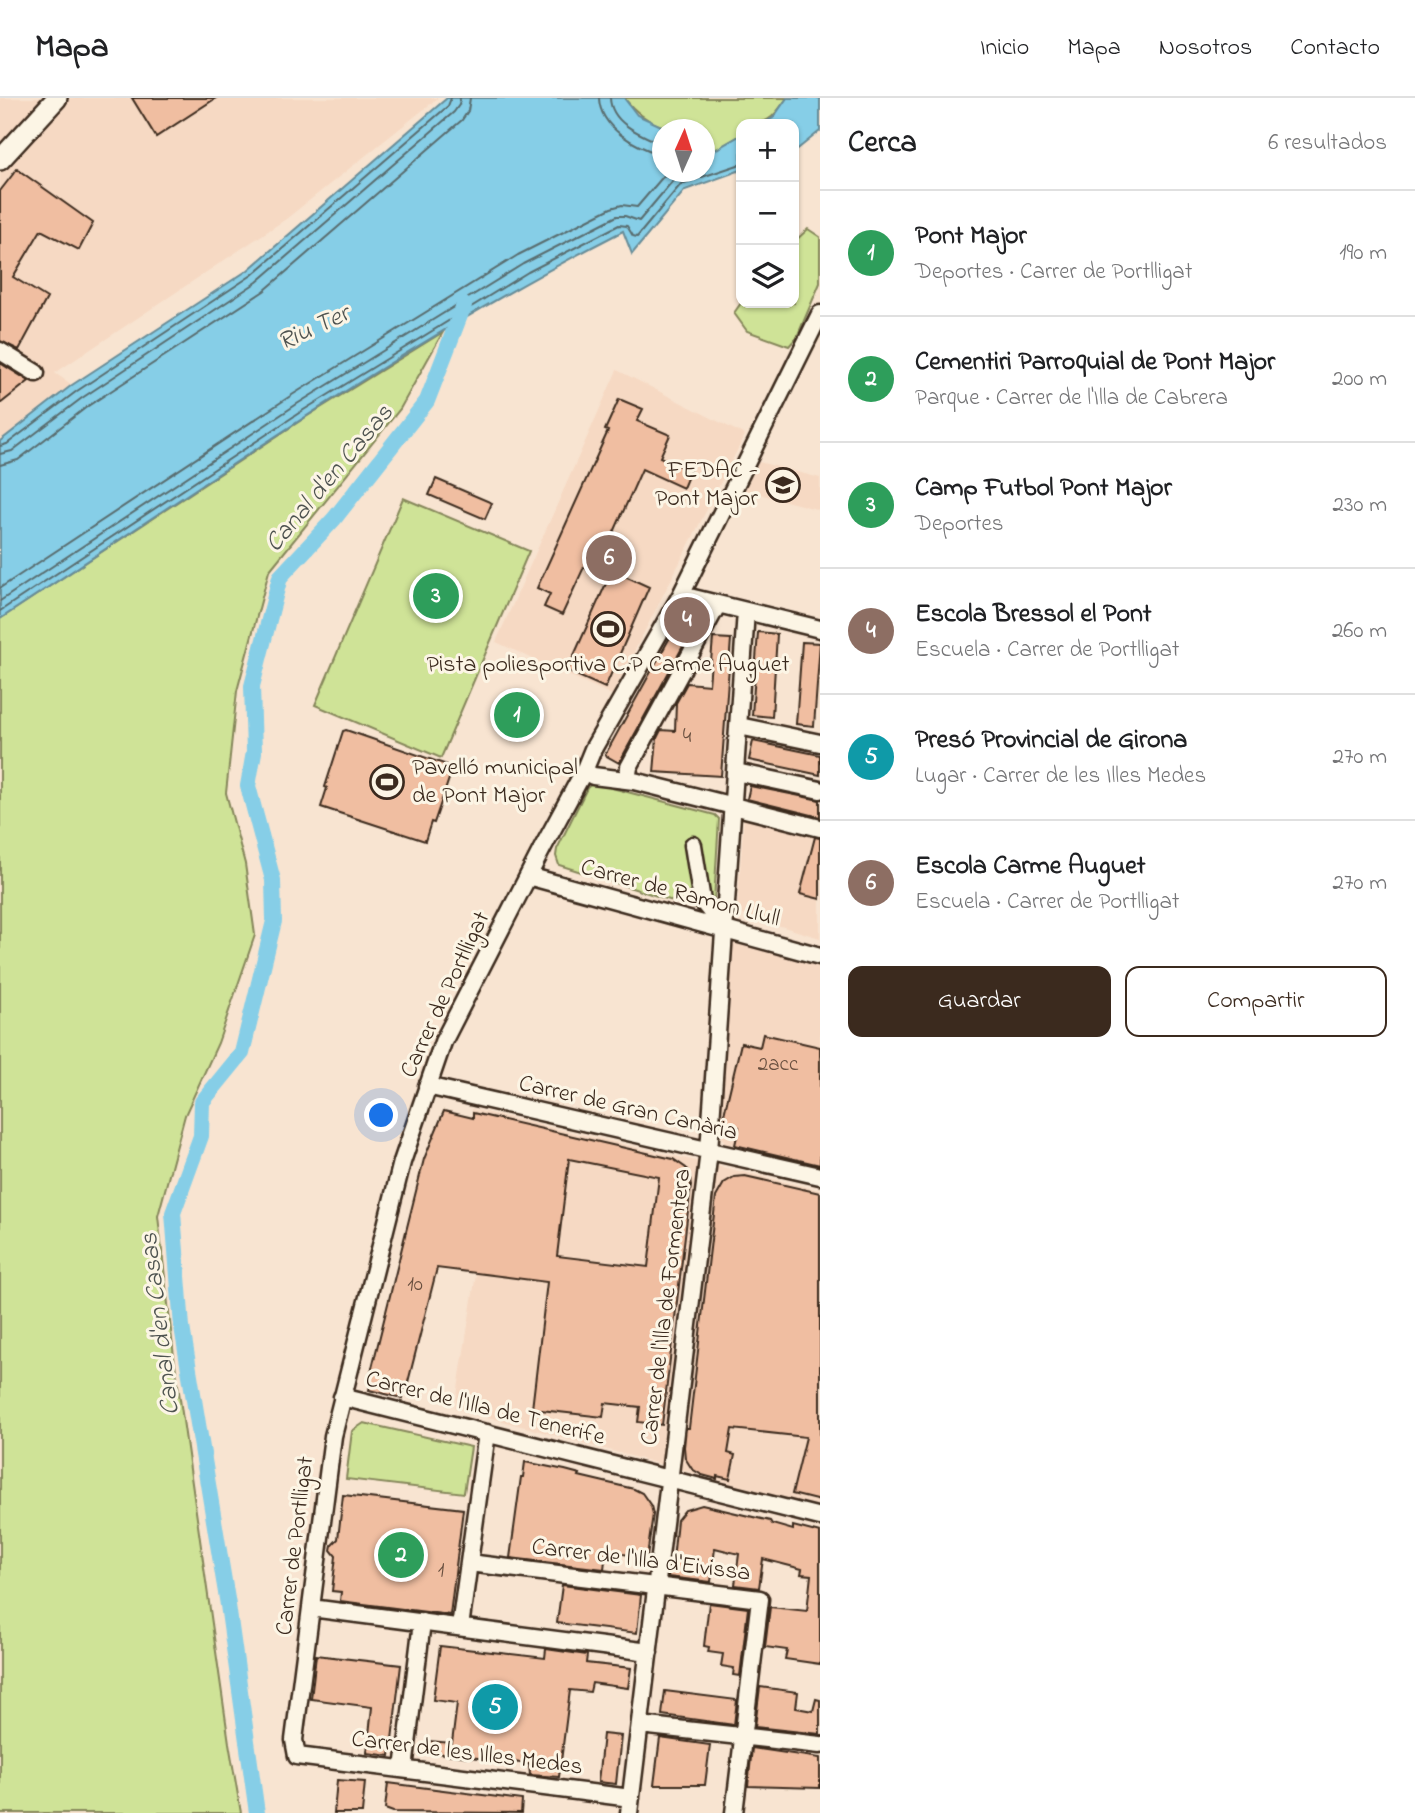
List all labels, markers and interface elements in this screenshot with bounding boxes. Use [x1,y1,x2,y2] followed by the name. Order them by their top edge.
[35,24,109,72] text: Mapa
[980,31,1029,66] text: Inicio
[1067,31,1121,66] text: Mapa
[1159,31,1252,66] text: Nosotros
[1290,31,1380,66] text: Contacto
[652,119,715,182] north arrow
[736,119,799,308] map controls
[736,119,799,182] button: +
[848,122,917,166] text: Cerca
[1268,127,1387,160] text: 6 resultados
[736,182,799,245] button: −
[915,218,1027,256] text: Pont Major
[867,237,875,270] text: 1
[1339,237,1387,270] text: 190 m
[736,245,799,308] button: layers
[915,256,1193,289] text: Deportes · Carrer de Portlligat
[272,295,359,362] water label: Riu Ter
[915,344,1275,382] text: Cementiri Parroquial de Pont Major
[865,363,877,396] text: 2
[1332,363,1387,396] text: 200 m
[915,382,1228,415] text: Parque · Carrer de l'Illa de Cabrera
[257,396,404,561] water label: Canal d'en Casas
[655,454,759,517] place label: FEDAC - Pont Major
[764,466,802,504] school or university icon: FEDAC - Pont Major
[915,470,1172,508] text: Camp Futbol Pont Major
[866,489,876,522] text: 3
[1333,489,1387,522] text: 230 m
[915,508,1004,541] text: Deportes
[586,532,632,584] pin: 6
[413,570,459,622] pin: 3
[664,594,710,646] pin: 4
[915,596,1152,634] text: Escola Bressol el Pont
[589,610,627,648] sports icon: Pista poliesportiva C.P Carme Auguet
[866,615,876,648] text: 4
[1332,615,1387,648] text: 260 m
[915,634,1180,667] text: Escuela · Carrer de Portlligat
[427,648,789,683] place label: Pista poliesportiva C.P Carme Auguet
[494,689,540,741] pin: 1
[683,722,692,752] house number: 4
[915,722,1187,760] text: Presó Provincial de Girona
[864,741,878,774] text: 5
[1333,741,1387,774] text: 270 m
[412,751,578,814] place label: Pavelló municipal de Pont Major
[915,760,1206,793] text: Lugar · Carrer de les Illes Medes
[368,763,406,801] sports icon: Pavelló municipal de Pont Major
[915,848,1146,886] text: Escola Carme Auguet
[576,851,784,937] street label: Carrer de Ramon Llull
[866,867,876,900] text: 6
[1333,867,1387,900] text: 270 m
[915,886,1180,919] text: Escuela · Carrer de Portlligat
[392,906,500,1084] street label: Carrer de Portlligat
[848,966,1111,1037] button: Guardar
[1125,966,1387,1037] button: Compartir
[758,1050,799,1080] house number: 2acc
[515,1067,741,1151] street label: Carrer de Gran Canària
[364,1098,398,1132] your location
[633,1167,701,1447] street label: Carrer de l'Illa de Formentera
[131,1230,191,1417] water label: Canal d'en Casas
[407,1270,423,1300] house number: 10
[362,1362,609,1456] street label: Carrer de l'Illa de Tenerife
[268,1454,324,1638] street label: Carrer de Portlligat
[378,1529,424,1581] pin: 2
[529,1530,753,1592] street label: Carrer de l'Illa d'Eivissa
[438,1556,445,1586] house number: 1
[472,1681,518,1733] pin: 5
[349,1722,585,1786] street label: Carrer de les Illes Medes

